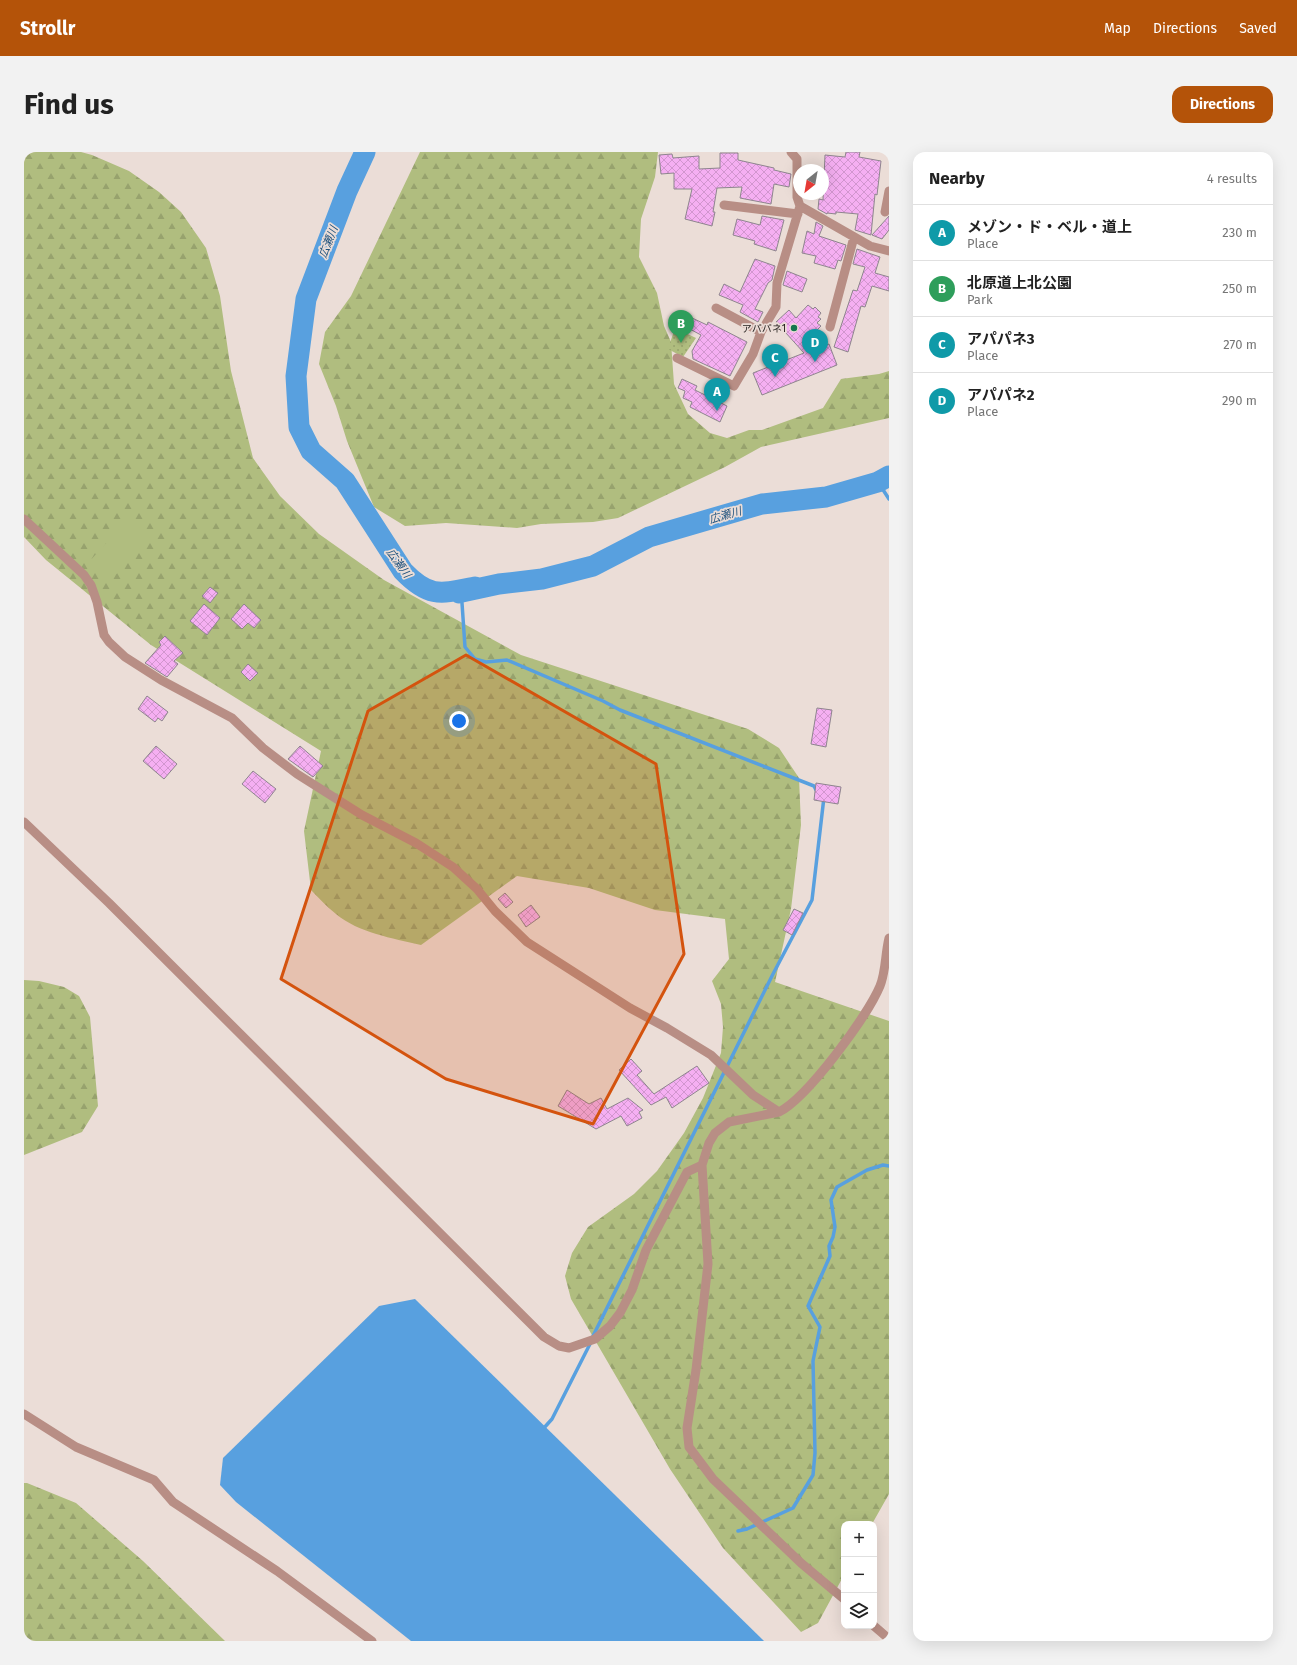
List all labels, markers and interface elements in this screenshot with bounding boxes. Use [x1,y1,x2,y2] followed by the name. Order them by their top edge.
[20,17,75,40] text: Strollr
[1104,20,1131,37] text: Map
[1153,20,1217,37] text: Directions
[1239,20,1277,37] text: Saved
[1172,86,1273,123] button: Directions
[24,88,114,121] text: Find us
[793,164,829,200] north arrow
[929,168,984,189] text: Nearby
[1207,171,1257,186] text: 4 results
[967,218,1132,236] text: メゾン・ド・ベル・道上
[316,224,341,260] water label: 広瀬川
[938,225,946,240] text: A
[1222,225,1257,240] text: 230 m
[967,236,998,251] text: Place
[967,274,1072,292] text: 北原道上北公園
[938,281,946,296] text: B
[1222,281,1257,296] text: 250 m
[967,292,993,307] text: Park
[668,310,694,343] pin: B
[742,323,786,335] place label: アパパネ1
[789,323,799,333] marker: アパパネ1
[802,329,828,362] pin: D
[967,330,1035,348] text: アパパネ3
[938,337,946,352] text: C
[1223,337,1257,352] text: 270 m
[762,344,788,377] pin: C
[967,348,998,363] text: Place
[704,378,730,411] pin: A
[967,386,1034,404] text: アパパネ2
[938,393,946,408] text: D
[1222,393,1257,408] text: 290 m
[967,404,998,419] text: Place
[707,504,744,526] water label: 広瀬川
[384,546,414,581] water label: 広瀬川
[449,711,469,731] your location
[841,1521,877,1629] map controls
[841,1521,877,1557] button: +
[841,1557,877,1593] button: −
[841,1593,877,1629] button: layers

